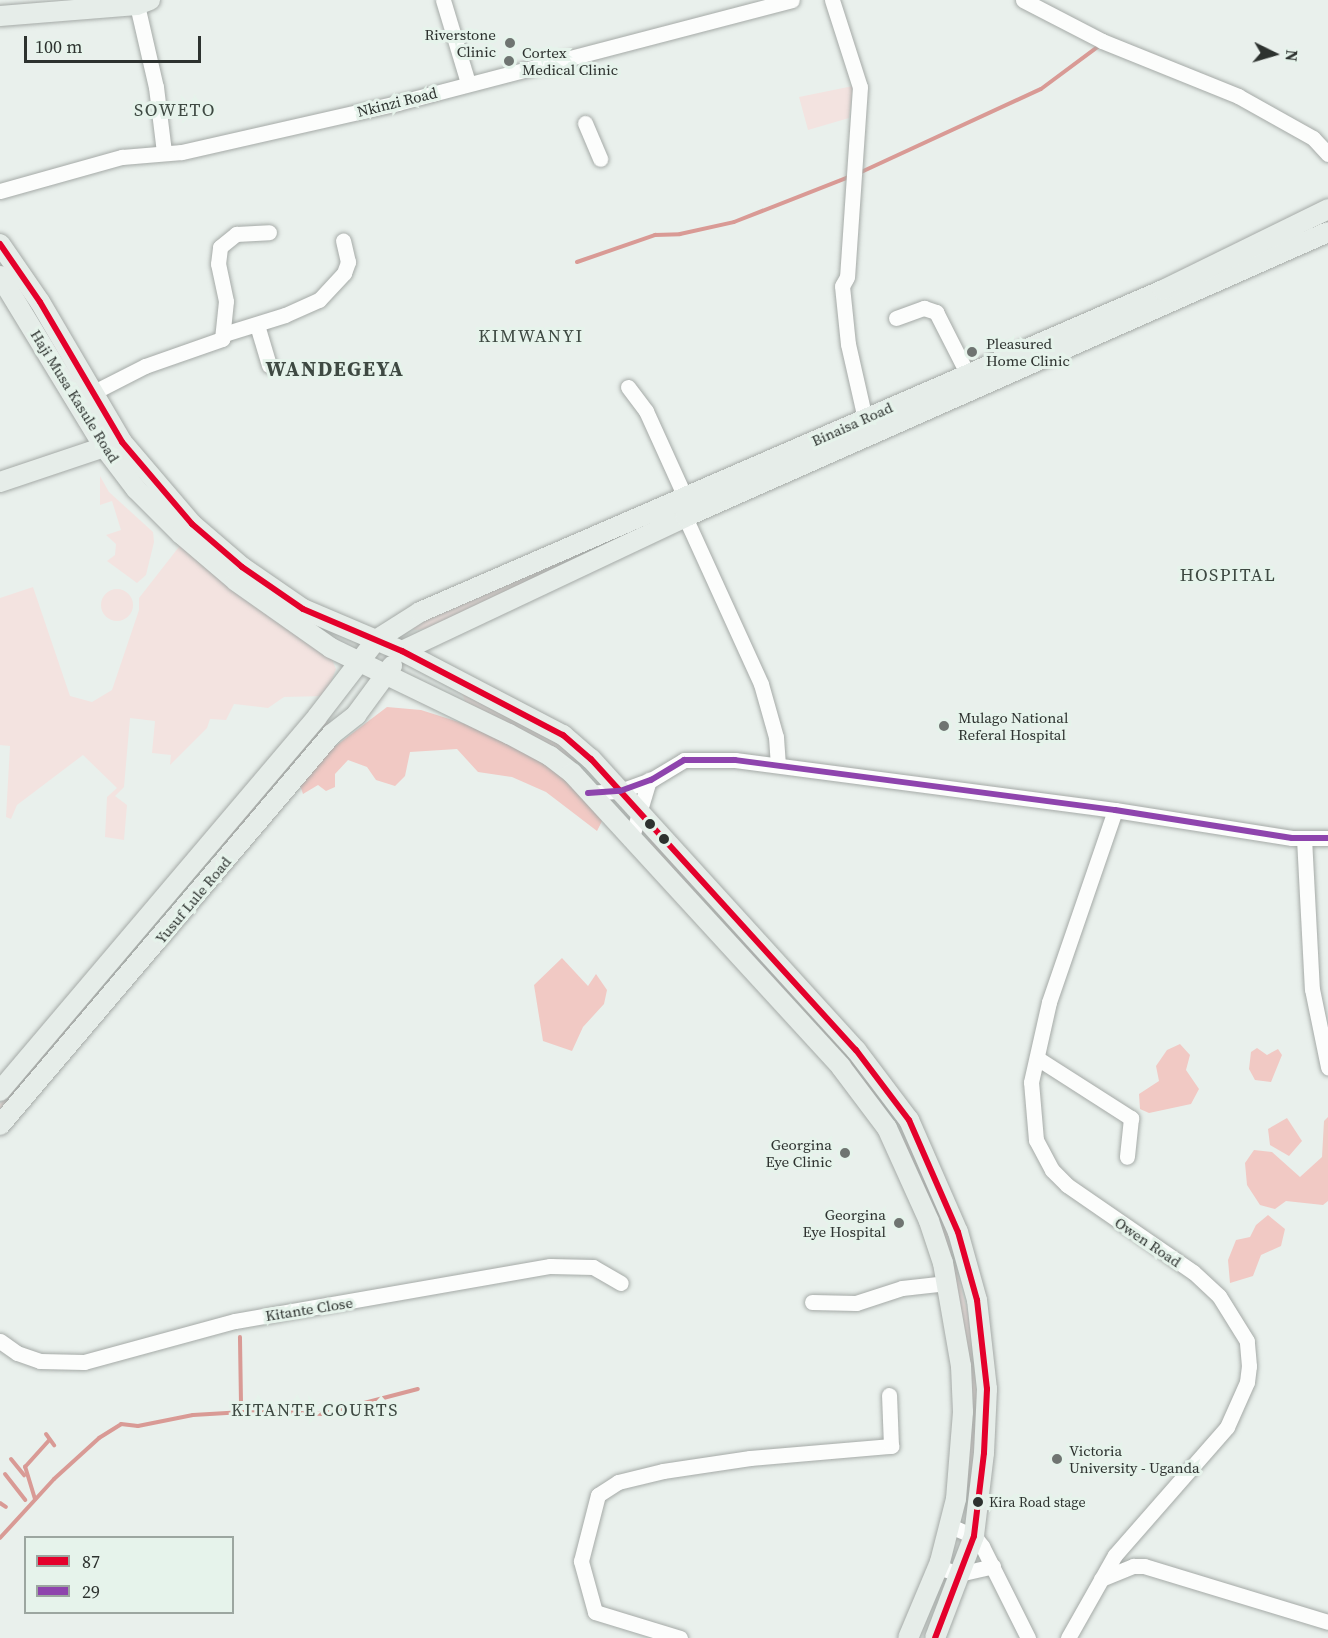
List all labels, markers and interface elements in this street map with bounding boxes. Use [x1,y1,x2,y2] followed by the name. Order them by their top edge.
[27,24,204,62] scale bar
[1244,24,1304,84] north arrow
[425,25,496,60] place label: Riverstone Clinic
[35,34,82,59] text: 100 m
[501,34,519,52] marker: Riverstone Clinic
[522,43,618,78] place label: Cortex Medical Clinic
[1280,49,1303,62] text: N
[500,52,518,70] marker: Cortex Medical Clinic
[355,83,439,121] street label: Nkinzi Road
[134,99,216,121] district label: SOWETO
[478,325,584,347] district label: KIMWANYI
[27,326,123,466] street label: Haji Musa Kasule Road
[986,334,1070,369] place label: Pleasured Home Clinic
[963,343,981,361] marker: Pleasured Home Clinic
[266,356,404,382] district label: WANDEGEYA
[809,398,895,450] street label: Binaisa Road
[1180,564,1276,586] district label: HOSPITAL
[958,708,1068,743] place label: Mulago National Referal Hospital
[935,717,953,735] marker: Mulago National Referal Hospital
[644,818,656,830] unlabelled marker
[658,833,670,845] unlabelled marker
[151,853,235,947] street label: Yusuf Lule Road
[765,1135,832,1170] place label: Georgina Eye Clinic
[836,1144,854,1162] marker: Georgina Eye Clinic
[802,1205,886,1240] place label: Georgina Eye Hospital
[1111,1213,1185,1271] street label: Owen Road
[890,1214,908,1232] marker: Georgina Eye Hospital
[264,1293,354,1325] street label: Kitante Close
[231,1399,399,1421] district label: KITANTE COURTS
[1069,1441,1200,1476] place label: Victoria University - Uganda
[1050,1452,1064,1466] marker: Victoria University - Uganda
[989,1494,1086,1510] place label: Kira Road stage
[972,1496,984,1508] marker: Kira Road stage
[24,1536,234,1614] legend
[82,1549,100,1574] text: 87
[82,1579,100,1604] text: 29

